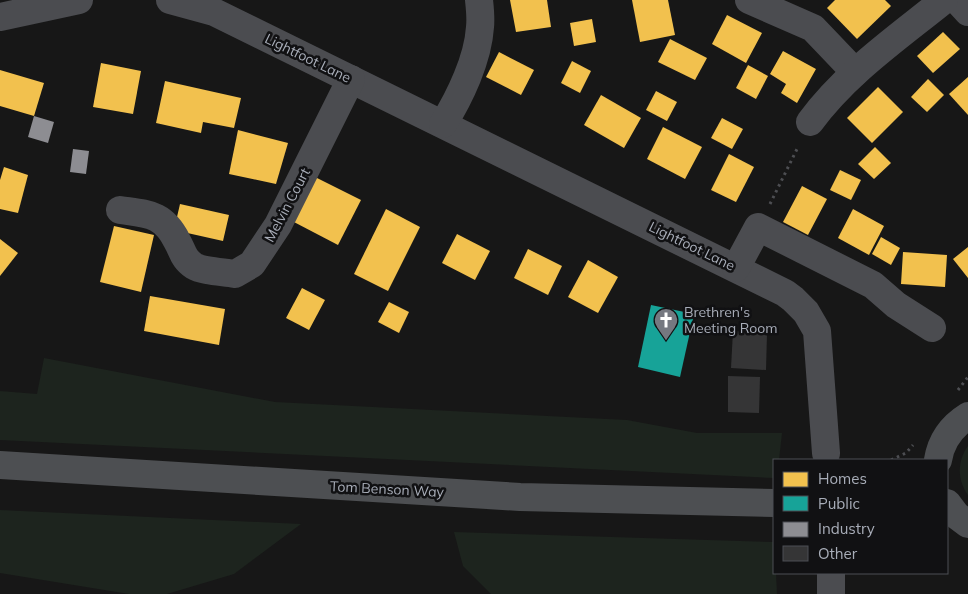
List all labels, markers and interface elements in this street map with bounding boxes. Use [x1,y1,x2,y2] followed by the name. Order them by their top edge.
[262,29,354,87] street label: Lightfoot Lane
[260,165,314,245] street label: Melvin Court
[646,217,738,275] street label: Lightfoot Lane
[684,303,778,337] place label: Brethren's Meeting Room
[653,307,679,341] church icon: Brethren's Meeting Room
[773,459,948,574] legend
[818,469,867,488] text: Homes
[330,477,445,501] street label: Tom Benson Way
[818,494,860,513] text: Public
[818,519,875,538] text: Industry
[818,544,858,563] text: Other

